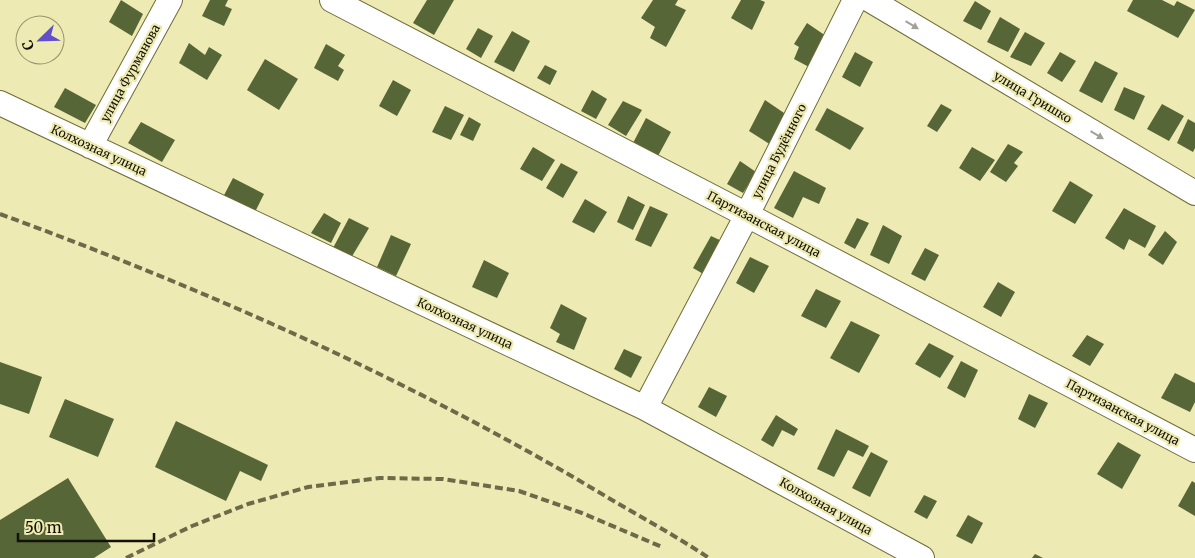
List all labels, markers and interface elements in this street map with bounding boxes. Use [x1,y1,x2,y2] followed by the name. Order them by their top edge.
[15,15,65,65] north arrow
[905,20,919,29] one-way arrow
[97,21,163,125] street label: улица Фурманова
[18,37,38,53] text: С
[991,68,1075,126] street label: улица Гришко
[749,101,809,201] street label: улица Будённого
[49,121,150,179] street label: Колхозная улица
[1090,130,1103,139] one-way arrow
[705,188,824,261] street label: Партизанская улица
[415,294,516,352] street label: Колхозная улица
[1064,376,1183,449] street label: Партизанская улица
[777,474,876,538] street label: Колхозная улица
[18,510,154,542] scale bar
[25,518,62,537] text: 50 m

